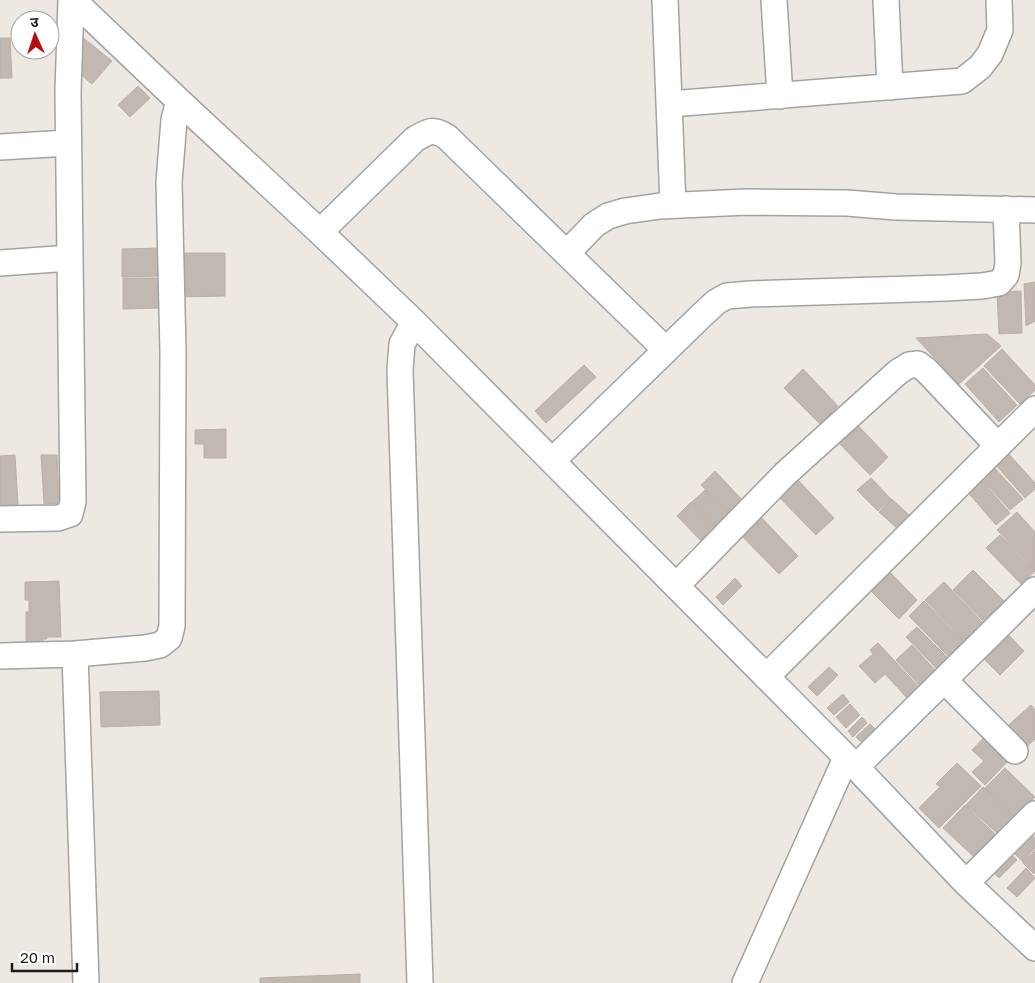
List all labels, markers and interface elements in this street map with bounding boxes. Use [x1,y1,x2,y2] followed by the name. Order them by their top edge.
[10,10,60,60] north arrow
[30,13,40,30] text: उ
[12,940,78,972] scale bar
[20,948,55,966] text: 20 m

